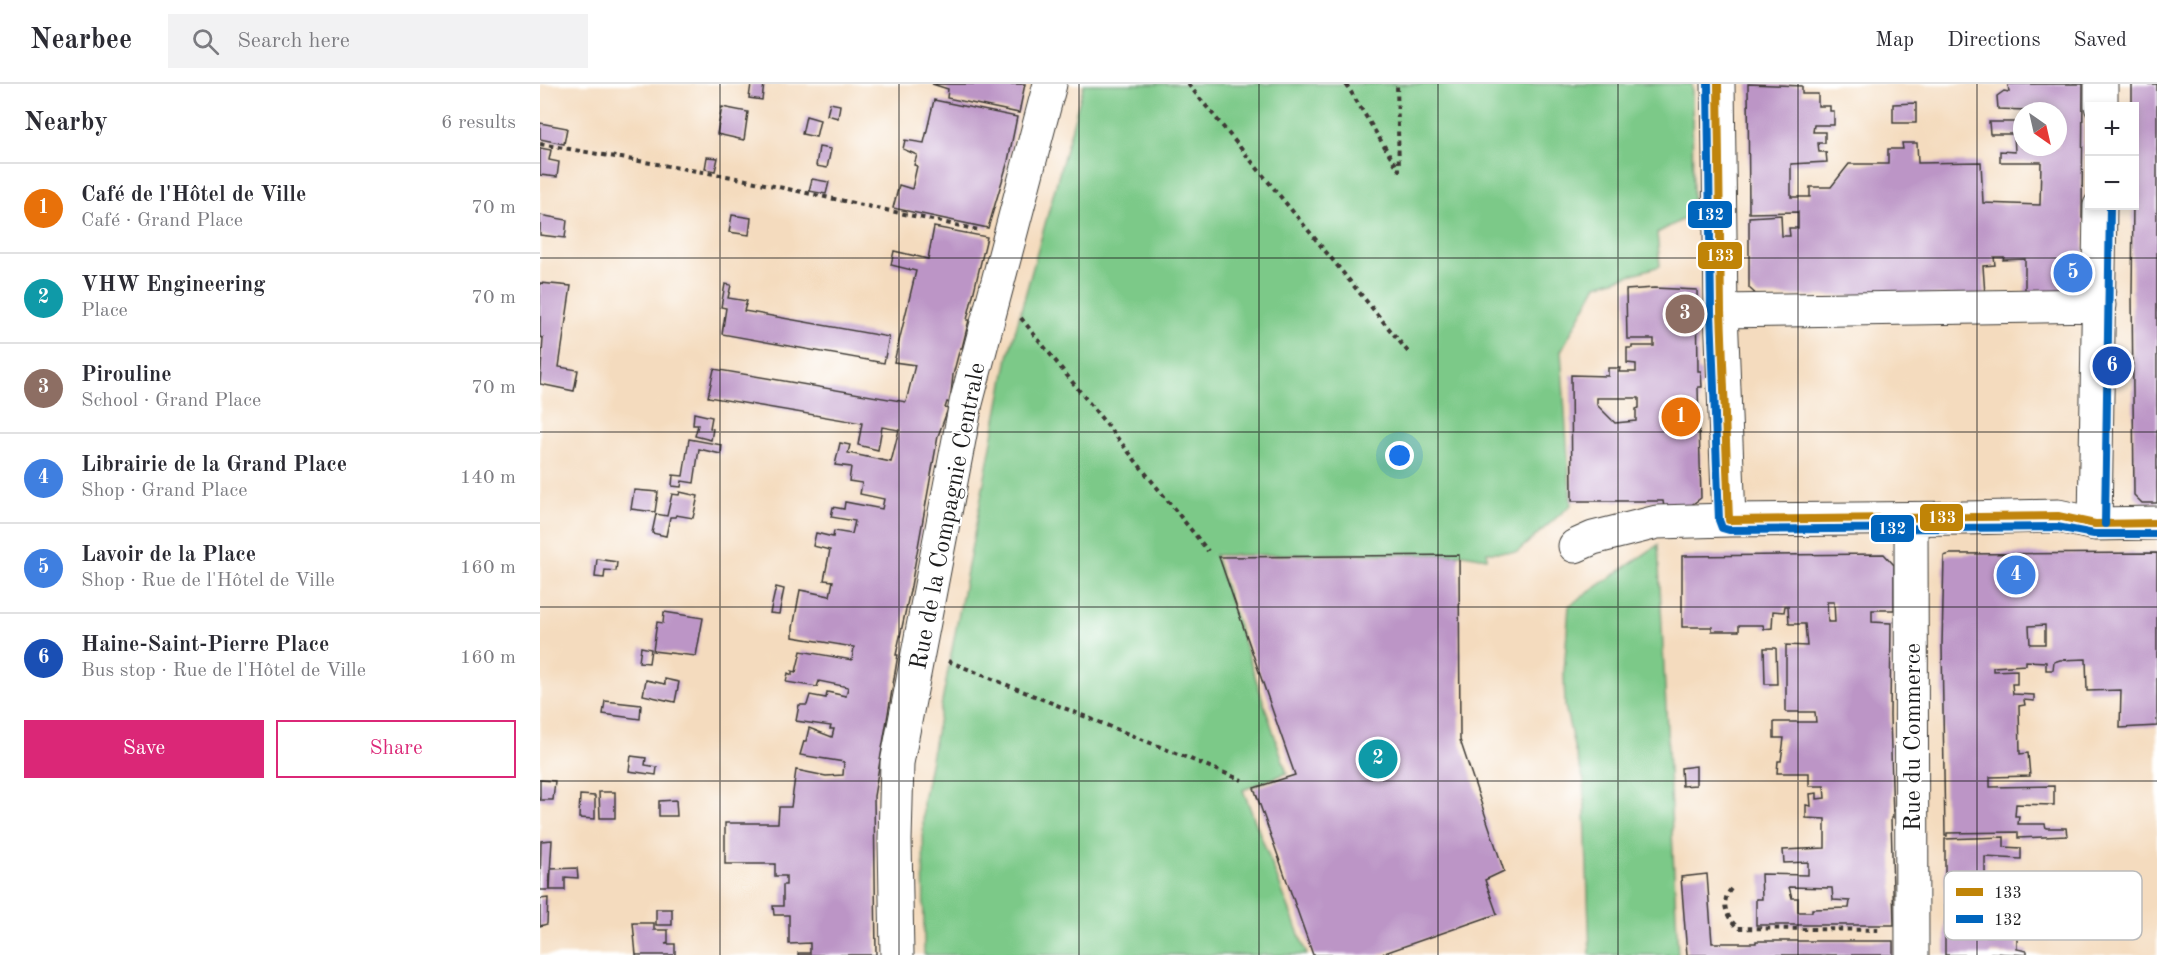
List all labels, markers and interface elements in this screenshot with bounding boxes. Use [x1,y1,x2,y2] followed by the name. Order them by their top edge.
[168,14,588,68] search box
[189,25,222,58] icon: search
[30,27,132,55] text: Nearbee
[237,30,350,52] text: Search here
[1875,30,1914,51] text: Map
[1947,30,2041,51] text: Directions
[2074,30,2127,51] text: Saved
[2013,102,2067,156] north arrow
[2085,102,2139,210] map controls
[2085,102,2139,156] button: +
[24,110,108,136] text: Nearby
[441,113,516,133] text: 6 results
[2085,156,2139,210] button: −
[81,184,306,206] text: Café de l'Hôtel de Ville
[38,198,49,218] text: 1
[471,198,516,218] text: 70 m
[1687,200,1733,229] line badge: 132
[1696,208,1724,224] text: 132
[81,211,243,231] text: Café · Grand Place
[1697,241,1743,270] line badge: 133
[1706,249,1734,265] text: 133
[2054,250,2092,296] pin: 5
[81,274,266,296] text: VHW Engineering
[38,288,49,308] text: 2
[471,288,516,308] text: 70 m
[1666,292,1704,336] pin: 3
[81,301,128,321] text: Place
[2092,344,2132,388] pin: 6
[907,361,991,672] street label: Rue de la Compagnie Centrale
[81,364,172,386] text: Pirouline
[38,378,49,398] text: 3
[471,378,516,398] text: 70 m
[81,391,261,411] text: School · Grand Place
[1662,394,1700,440] pin: 1
[1385,441,1414,470] your location
[81,454,347,476] text: Librairie de la Grand Place
[38,468,49,488] text: 4
[460,468,516,488] text: 140 m
[81,481,247,501] text: Shop · Grand Place
[1919,503,1964,532] line badge: 133
[1928,511,1956,527] text: 133
[1870,514,1915,543] line badge: 132
[1878,522,1906,538] text: 132
[81,544,256,566] text: Lavoir de la Place
[1996,552,2036,598] pin: 4
[38,558,49,578] text: 5
[460,558,516,578] text: 160 m
[81,571,335,591] text: Shop · Rue de l'Hôtel de Ville
[81,634,329,656] text: Haine-Saint-Pierre Place
[1902,643,1926,831] street label: Rue du Commerce
[38,648,49,668] text: 6
[460,648,516,668] text: 160 m
[81,661,366,681] text: Bus stop · Rue de l'Hôtel de Ville
[24,720,264,778] button: Save
[276,720,516,778] button: Share
[1358,736,1398,782] pin: 2
[1944,871,2142,940] legend
[1994,886,2022,902] text: 133
[1994,913,2022,929] text: 132

